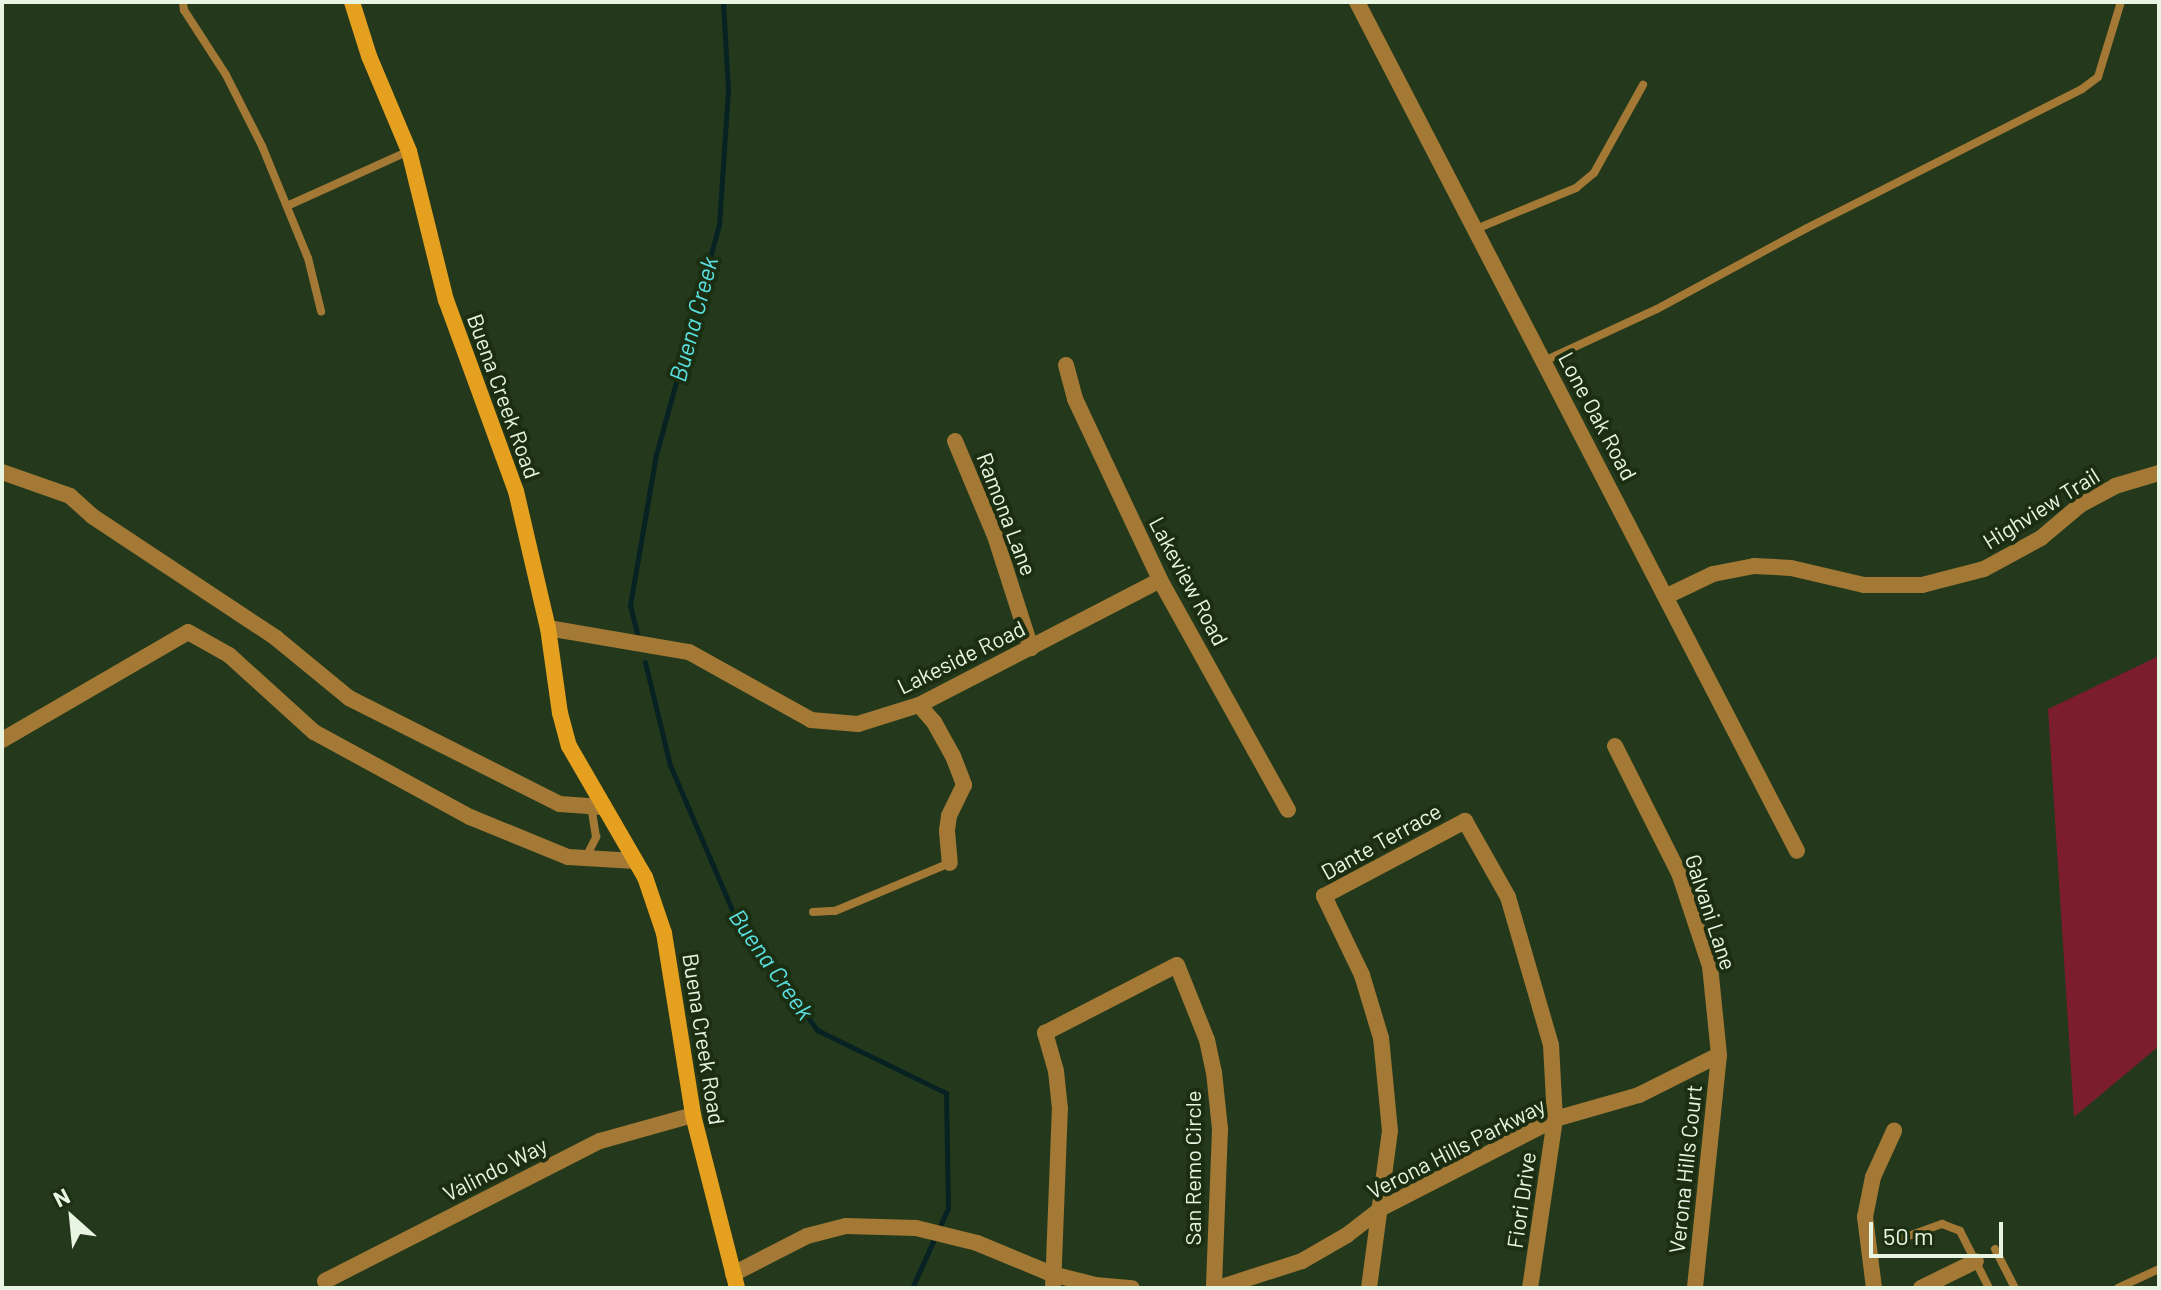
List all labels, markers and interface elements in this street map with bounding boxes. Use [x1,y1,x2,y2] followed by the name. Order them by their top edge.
[663,253,723,385] water label: Buena Creek
[462,310,546,482] street label: Buena Creek Road
[1553,347,1643,485] street label: Lone Oak Road
[971,449,1043,579] street label: Ramona Lane
[1978,462,2104,554] street label: Highview Trail
[1144,512,1234,650] street label: Lakeview Road
[893,615,1029,699] street label: Lakeside Road
[1316,797,1446,885] street label: Dante Terrace
[1680,851,1742,973] street label: Galvani Lane
[723,903,821,1025] water label: Buena Creek
[677,951,731,1127] street label: Buena Creek Road
[1663,1083,1707,1255] street label: Verona Hills Court
[1180,1091,1206,1245] street label: San Remo Circle
[1363,1092,1549,1204] street label: Verona Hills Parkway
[438,1131,552,1207] street label: Valindo Way
[1501,1150,1541,1250] street label: Fiori Drive
[32,1178,112,1258] north arrow
[49,1182,74,1212] text: N
[1873,1206,2007,1256] scale bar
[1883,1221,1934,1250] text: 50 m

